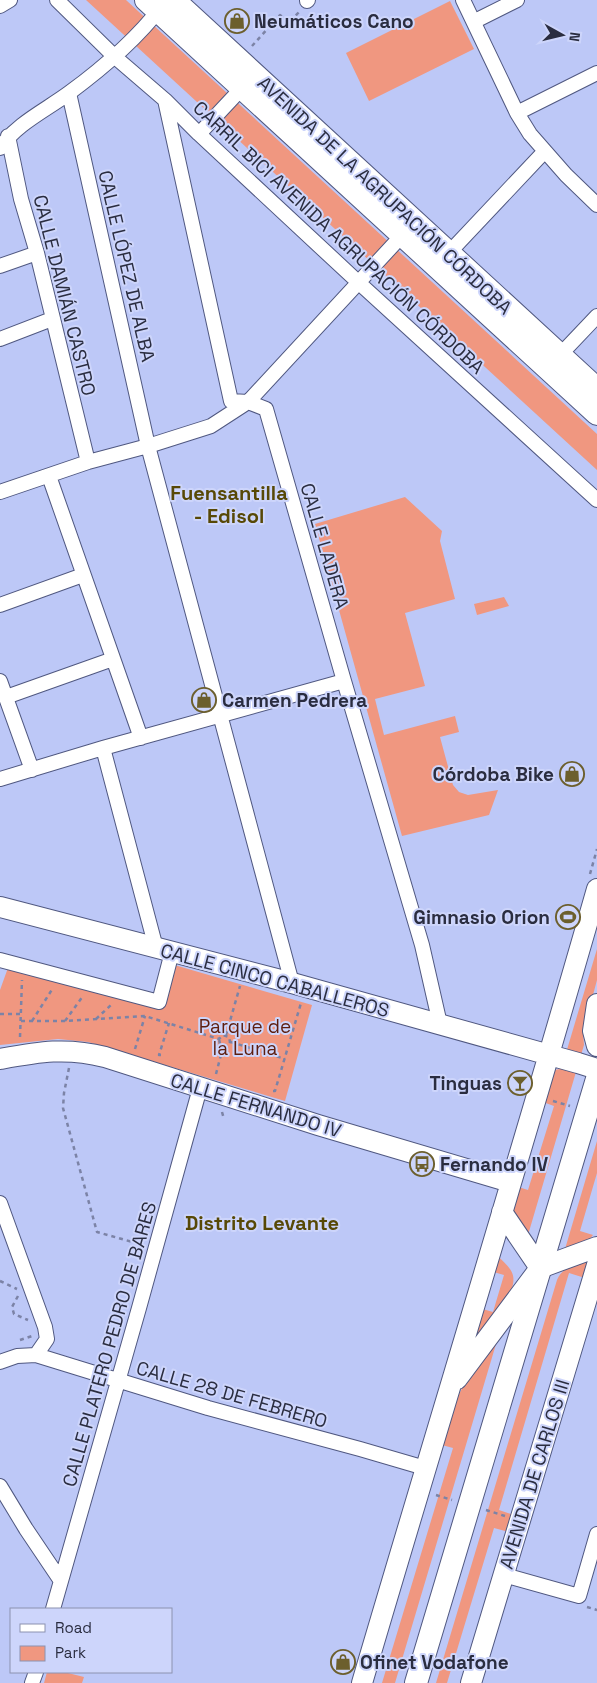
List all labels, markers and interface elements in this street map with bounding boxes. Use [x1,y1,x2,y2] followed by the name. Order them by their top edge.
[224,8,250,34] shop icon: Neumáticos Cano
[254,9,414,34] place label: Neumáticos Cano
[537,10,587,60] north arrow
[565,31,584,43] text: N
[252,71,517,320] street label: AVENIDA DE LA AGRUPACIÓN CÓRDOBA
[188,95,490,379] street label: CARRIL BICI AVENIDA AGRUPACIÓN CÓRDOBA
[92,168,161,364] street label: CALLE LÓPEZ DE ALBA
[27,192,102,398] street label: CALLE DAMIÁN CASTRO
[170,480,288,529] district label: Fuensantilla - Edisol
[295,480,354,612] street label: CALLE LADERA
[191,687,217,713] shop icon: Carmen Pedrera
[222,688,367,713] place label: Carmen Pedrera
[559,761,585,787] shop icon: Córdoba Bike
[432,762,554,787] place label: Córdoba Bike
[555,904,581,930] sports icon: Gimnasio Orion
[413,905,550,930] place label: Gimnasio Orion
[158,938,392,1023] street label: CALLE CINCO CABALLEROS
[199,1014,291,1061] park label: Parque de la Luna
[168,1068,344,1143] street label: CALLE FERNANDO IV
[507,1070,533,1096] bar icon: Tinguas
[430,1071,502,1096] place label: Tinguas
[409,1151,435,1177] bus stop icon: Fernando IV
[440,1152,549,1177] place label: Fernando IV
[57,1199,162,1490] street label: CALLE PLATERO PEDRO DE BARES
[185,1210,339,1236] district label: Distrito Levante
[133,1355,330,1434] street label: CALLE 28 DE FEBRERO
[494,1376,575,1572] street label: AVENIDA DE CARLOS III
[10,1608,172,1673] legend
[55,1618,92,1637] text: Road
[55,1643,86,1662] text: Park
[330,1649,356,1675] shop icon: Ofinet Vodafone
[360,1650,509,1675] place label: Ofinet Vodafone

